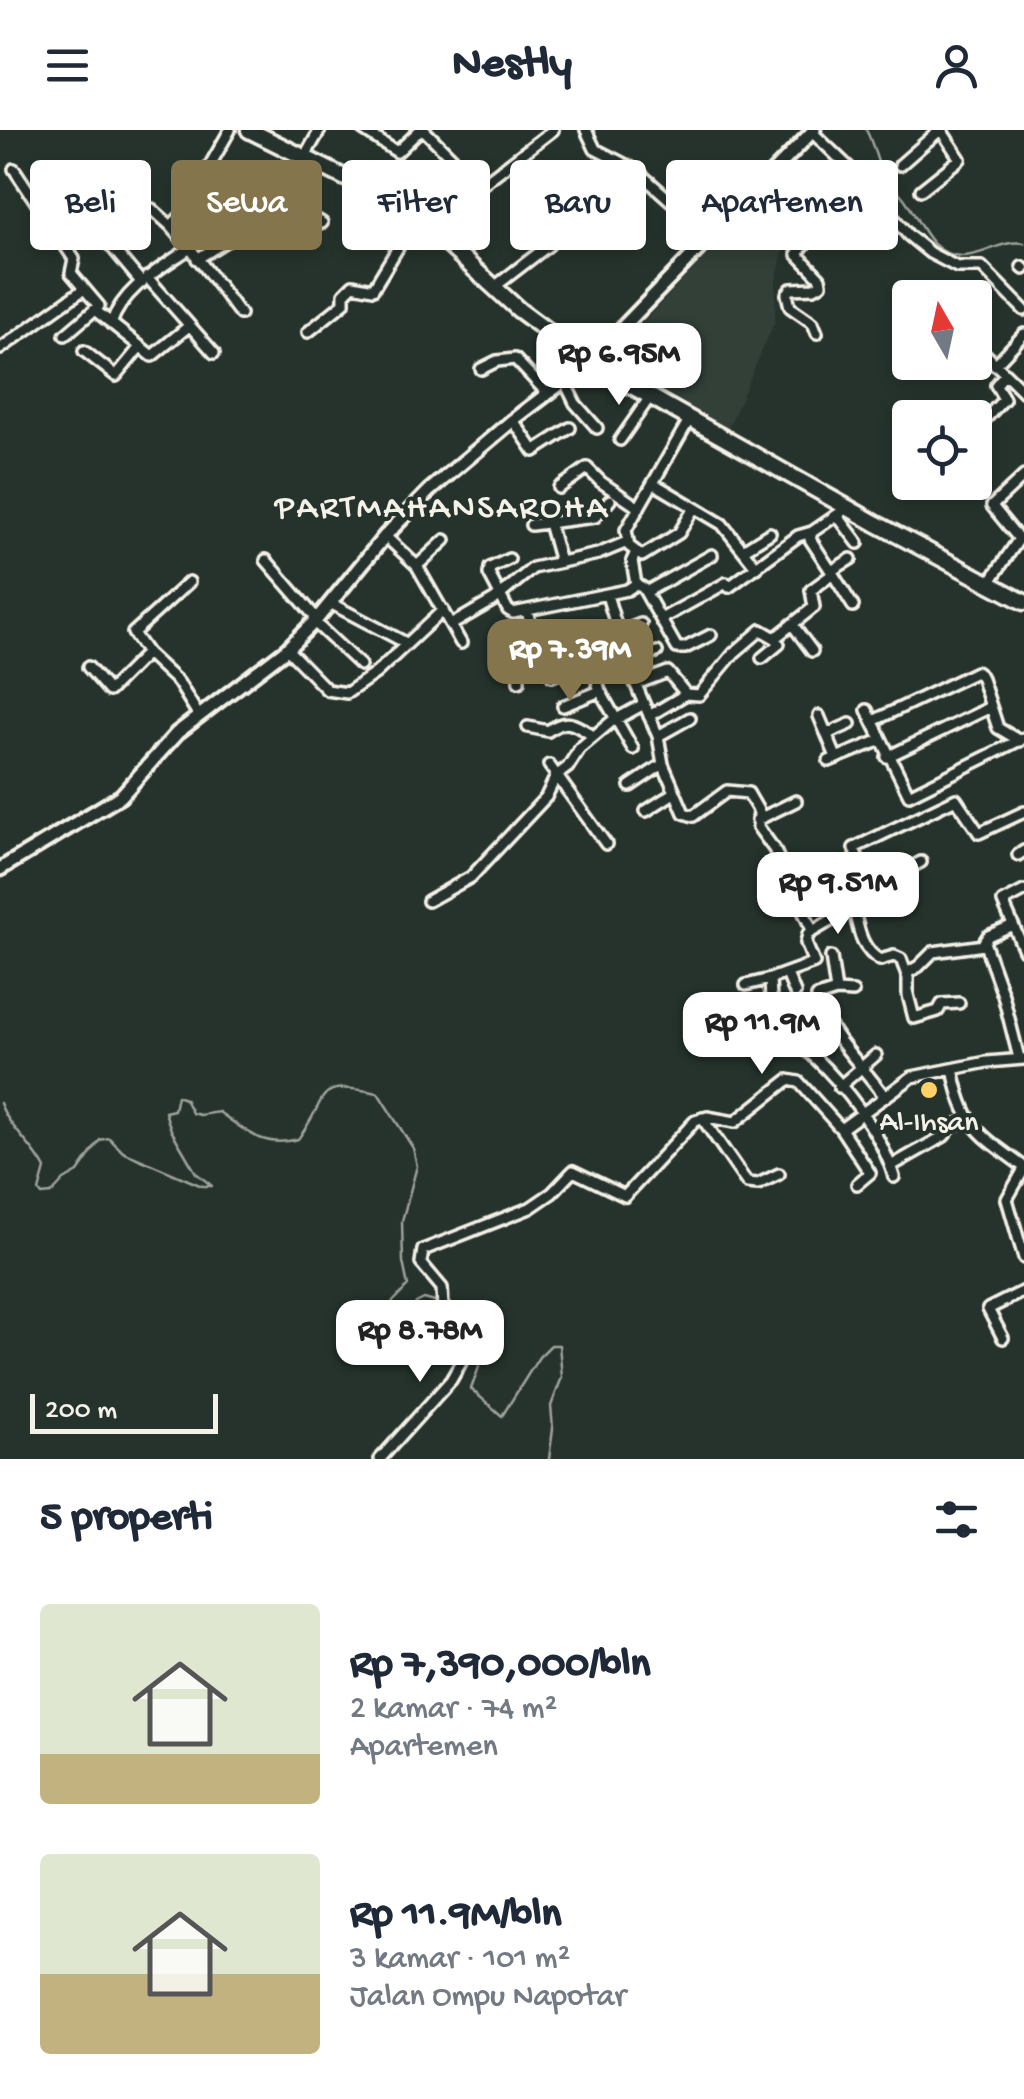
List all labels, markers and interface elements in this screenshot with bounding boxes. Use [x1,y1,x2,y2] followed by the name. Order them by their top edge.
[40,38,95,93] icon: menu
[929,38,984,93] icon: person
[452,39,572,92] text: Nestly
[30,160,151,250] chip: Beli
[171,160,322,250] chip: Sewa
[342,160,490,250] chip: Filter
[510,160,646,250] chip: Baru
[666,160,898,250] chip: Apartemen
[892,280,992,380] north arrow
[892,280,992,500] map controls
[516,323,722,408] pin: Rp 6.95M
[558,336,680,374] text: Rp 6.95M
[892,400,992,500] button: locate
[274,489,609,530] district label: PARTMAHANSAROHA
[467,619,673,704] pin: Rp 7.39M
[509,632,631,670] text: Rp 7.39M
[735,852,941,937] pin: Rp 9.51M
[779,865,897,903] text: Rp 9.51M
[659,992,865,1077] pin: Rp 11.9M
[705,1005,819,1043] text: Rp 11.9M
[918,1079,940,1101] marker: Al-Ihsan
[880,1107,979,1142] place label: Al-Ihsan
[317,1300,523,1385] pin: Rp 8.78M
[358,1313,482,1351] text: Rp 8.78M
[30,1389,218,1434] scale bar
[45,1395,117,1428] text: 200 m
[929,1492,984,1547] icon: filters
[40,1495,213,1544] text: 5 properti
[350,1642,651,1691] text: Rp 7,390,000/bln
[120,1644,240,1764] icon: home
[350,1691,557,1729] text: 2 kamar · 74 m²
[350,1729,498,1767] text: Apartemen
[350,1892,561,1941] text: Rp 11.9M/bln
[120,1894,240,2014] icon: home
[350,1941,570,1979] text: 3 kamar · 101 m²
[350,1979,626,2017] text: Jalan Ompu Napotar

